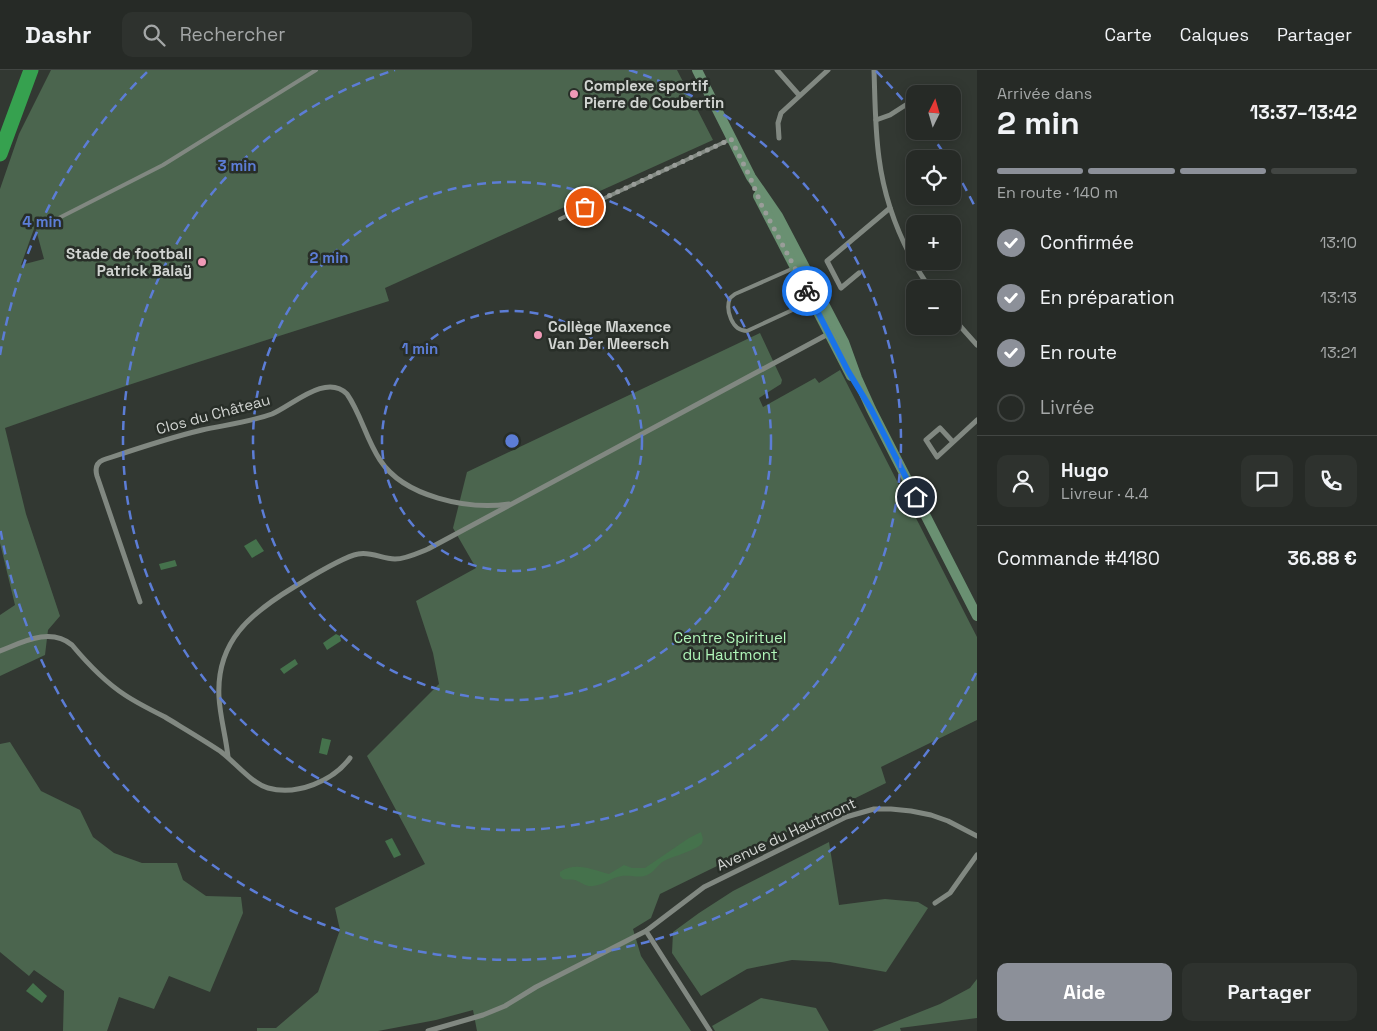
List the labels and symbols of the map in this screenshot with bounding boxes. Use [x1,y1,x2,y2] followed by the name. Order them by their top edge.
[584,76,724,112] place label: Complexe sportif Pierre de Coubertin
[906,85,961,140] north arrow
[568,88,580,100] marker: Complexe sportif Pierre de Coubertin
[218,156,256,175] text: 3 min
[564,186,606,228] pin
[22,212,62,231] text: 4 min
[66,244,192,280] place label: Stade de football Patrick Balaÿ
[310,248,348,267] text: 2 min
[196,256,208,268] marker: Stade de football Patrick Balaÿ
[782,266,832,316] courier
[548,317,671,353] place label: Collège Maxence Van Der Meersch
[532,329,544,341] marker: Collège Maxence Van Der Meersch
[402,339,438,358] text: 1 min
[154,390,272,438] street label: Clos du Château
[503,432,521,450] centre of rings
[895,476,937,518] pin
[673,628,787,664] park label: Centre Spirituel du Hautmont
[713,793,859,875] street label: Avenue du Hautmont

